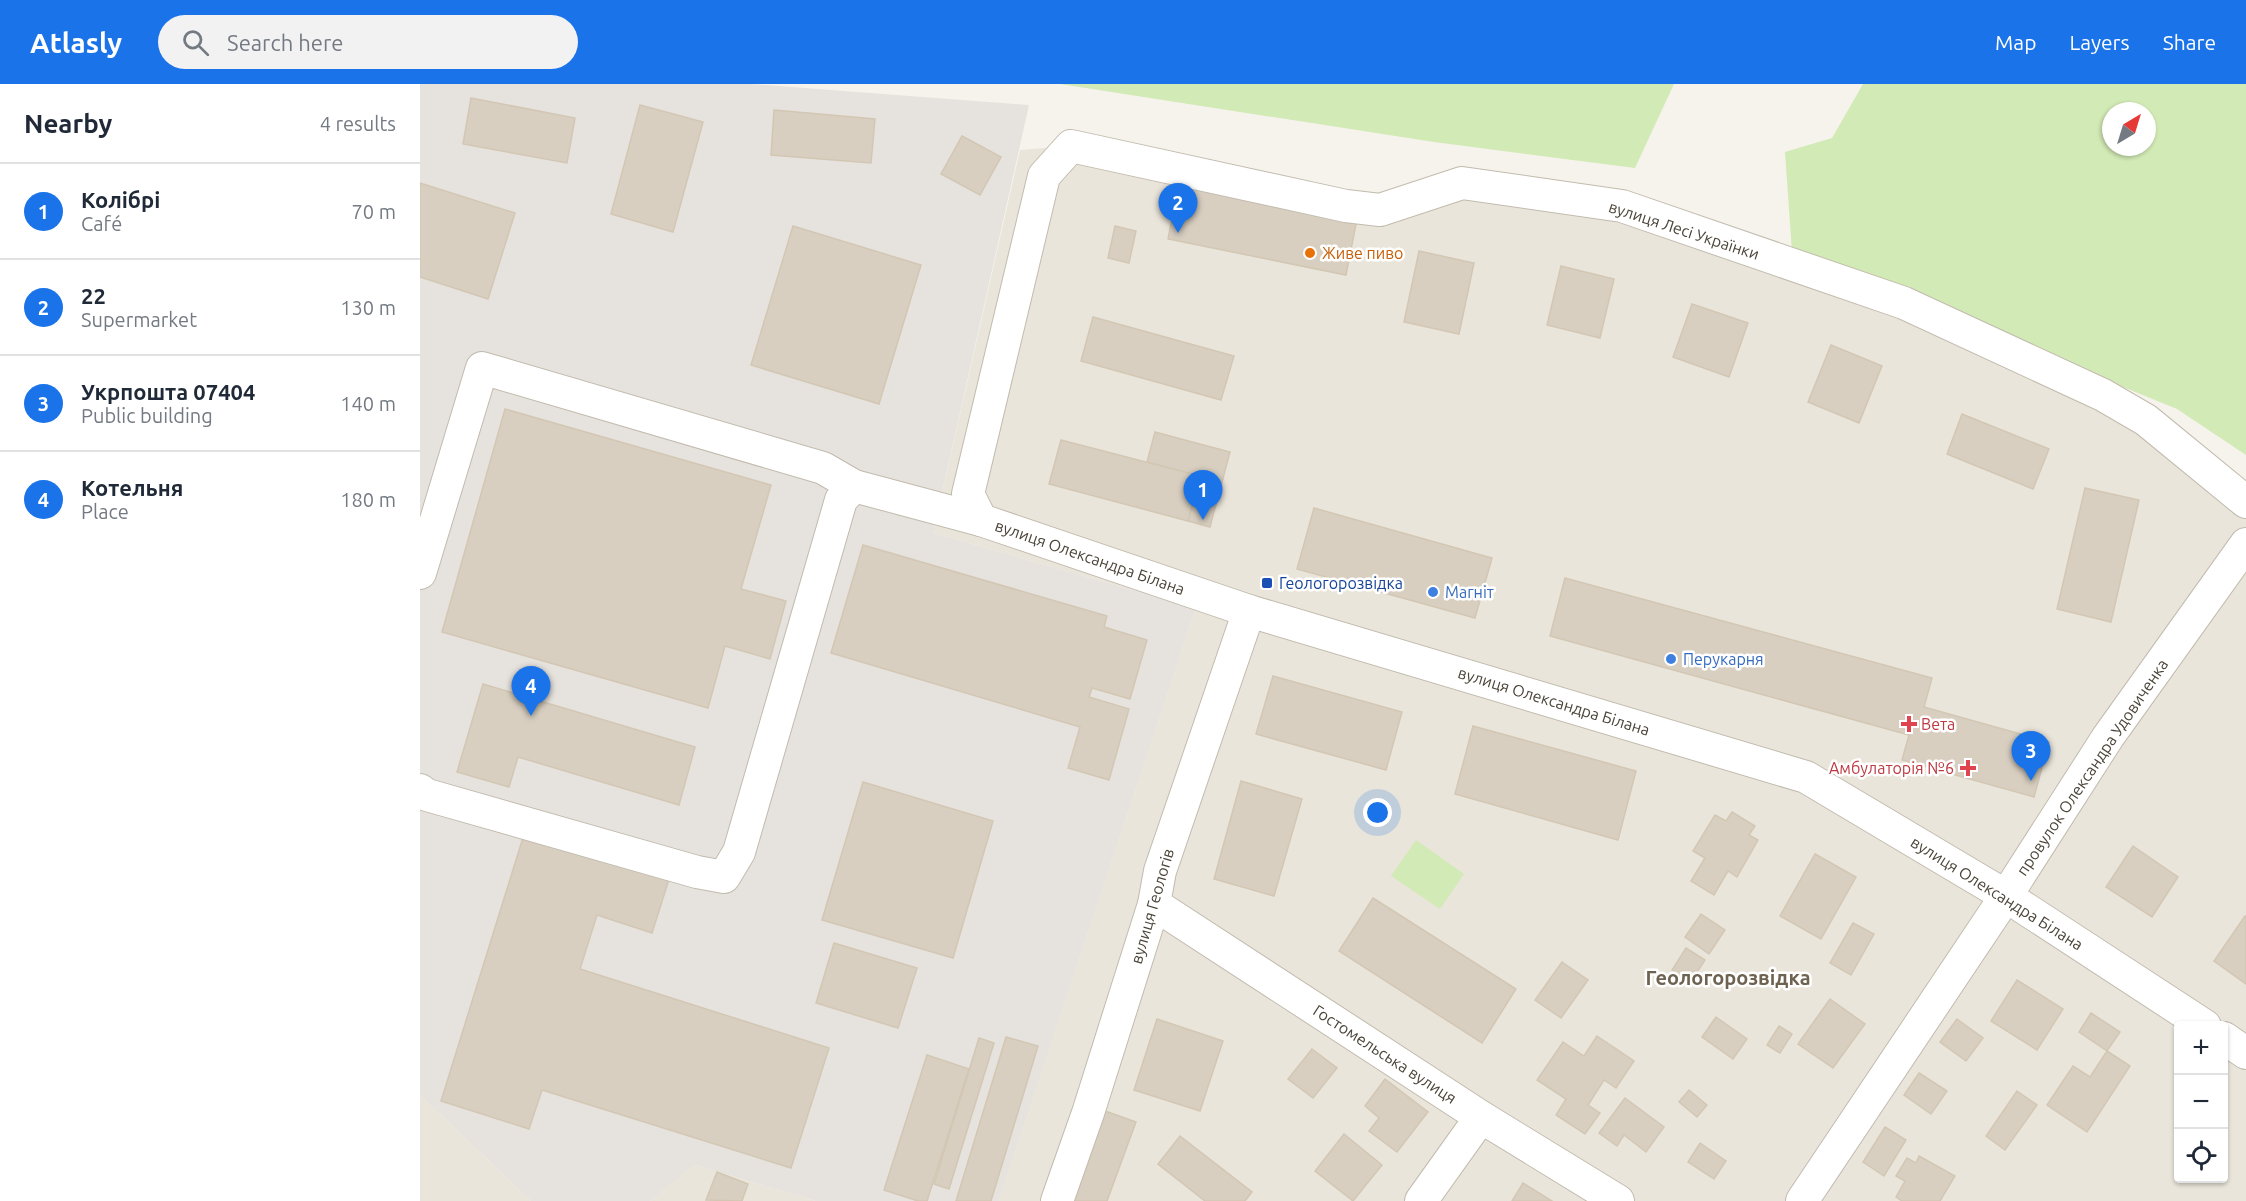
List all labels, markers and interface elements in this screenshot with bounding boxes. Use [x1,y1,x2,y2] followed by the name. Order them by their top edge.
[158,15,578,69] search box
[179,26,212,59] icon: search
[30,27,122,58] text: Atlasly
[227,30,343,55] text: Search here
[1995,30,2036,54] text: Map
[2069,30,2130,54] text: Layers
[2163,30,2216,54] text: Share
[2102,102,2156,156] north arrow
[24,109,112,138] text: Nearby
[320,112,396,135] text: 4 results
[1158,184,1197,233] pin: 2
[81,187,160,212] text: Колібрі
[1606,197,1762,263] street label: вулиця Лесі Українки
[38,200,49,223] text: 1
[352,200,396,223] text: 70 m
[81,212,122,235] text: Café
[1322,244,1403,262] place label: Живе пиво
[1303,246,1317,260] marker: Живе пиво
[81,283,106,308] text: 22
[38,296,49,319] text: 2
[340,296,396,319] text: 130 m
[81,308,197,331] text: Supermarket
[81,379,255,404] text: Укрпошта 07404
[38,392,49,415] text: 3
[340,392,396,415] text: 140 m
[81,404,213,427] text: Public building
[1184,470,1222,520] pin: 1
[81,475,183,500] text: Котельня
[38,488,49,511] text: 4
[340,488,396,511] text: 180 m
[81,500,129,523] text: Place
[993,516,1187,598] street label: вулиця Олександра Білана
[1279,574,1403,592] place label: Геологорозвідка
[1260,576,1274,590] marker: Геологорозвідка
[1445,583,1494,601] place label: Магніт
[1426,585,1440,599] marker: Магніт
[1683,650,1764,668] place label: Перукарня
[1664,652,1678,666] marker: Перукарня
[2013,655,2171,879] street label: провулок Олександра Удовиченка
[1456,663,1652,739] street label: вулиця Олександра Білана
[512,666,550,716] pin: 4
[1921,715,1955,733] place label: Вета
[1902,717,1916,731] marker: Вета
[2012,732,2050,781] pin: 3
[1829,759,1954,777] place label: Амбулаторія №6
[1959,759,1977,777] marker: Амбулаторія №6
[1363,798,1392,827] your location
[1908,832,2086,954] street label: вулиця Олександра Білана
[1127,846,1177,966] street label: вулиця Геологів
[1645,966,1811,989] district label: Геологорозвідка
[1310,1001,1460,1107] street label: Гостомельська вулиця
[2174,1021,2228,1183] map controls
[2174,1021,2228,1075] button: +
[2174,1075,2228,1129] button: −
[2174,1129,2228,1183] button: locate

